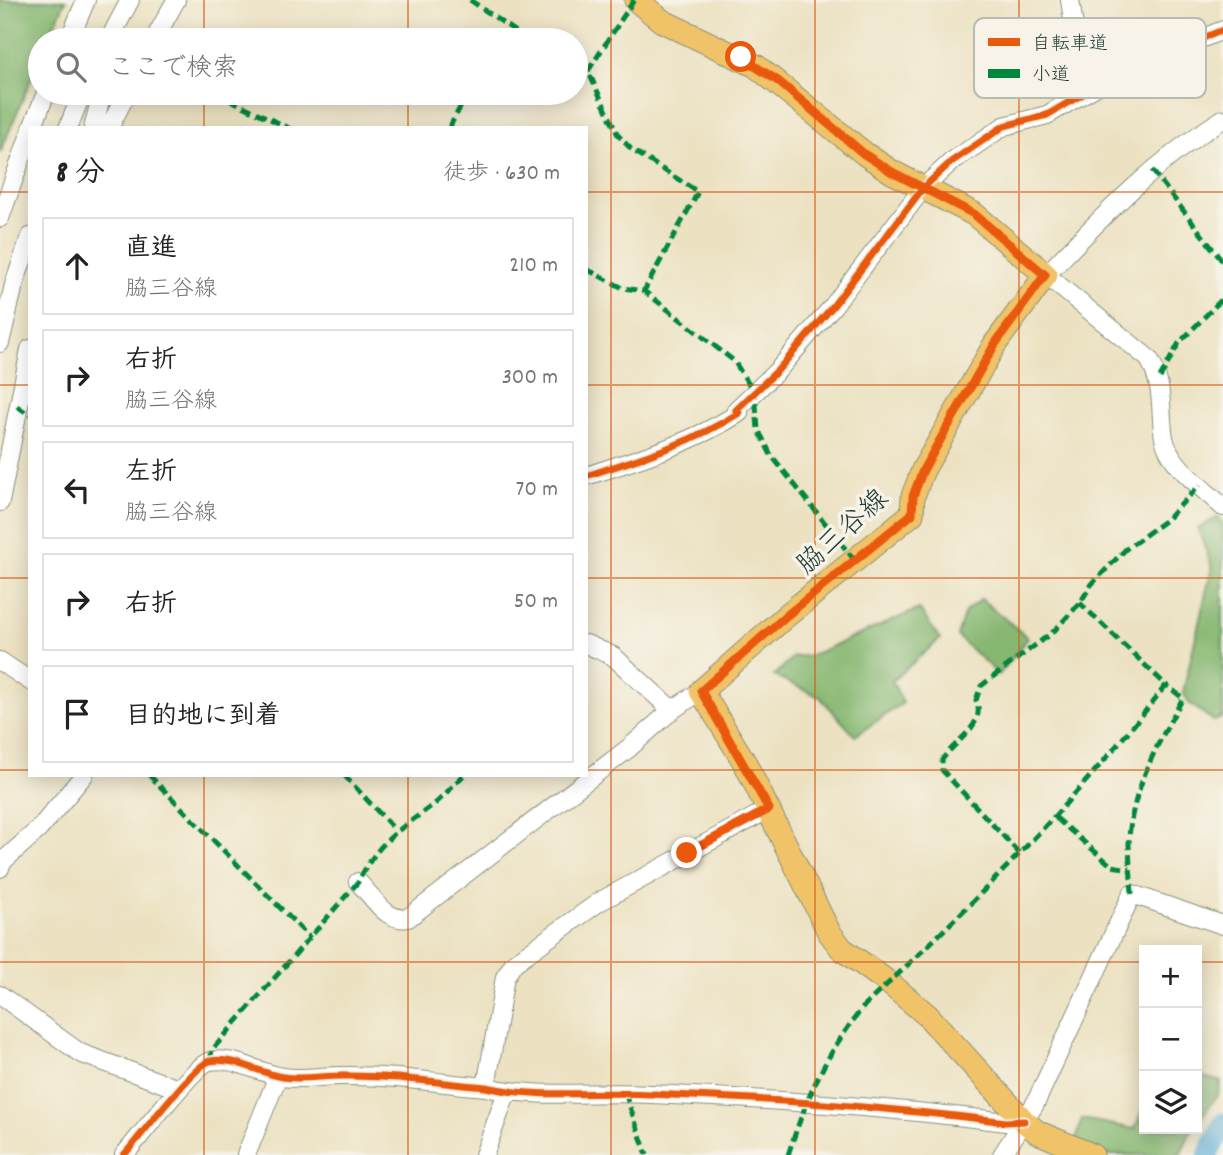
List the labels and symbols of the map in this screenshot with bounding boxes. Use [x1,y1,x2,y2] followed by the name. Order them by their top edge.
[974,18,1206,98] legend
[1032,32,1108,59] text: 自転車道
[725,41,756,72] route start
[1032,63,1070,90] text: 小道
[789,481,899,586] street label: 脇三谷線
[671,837,702,868] route end

